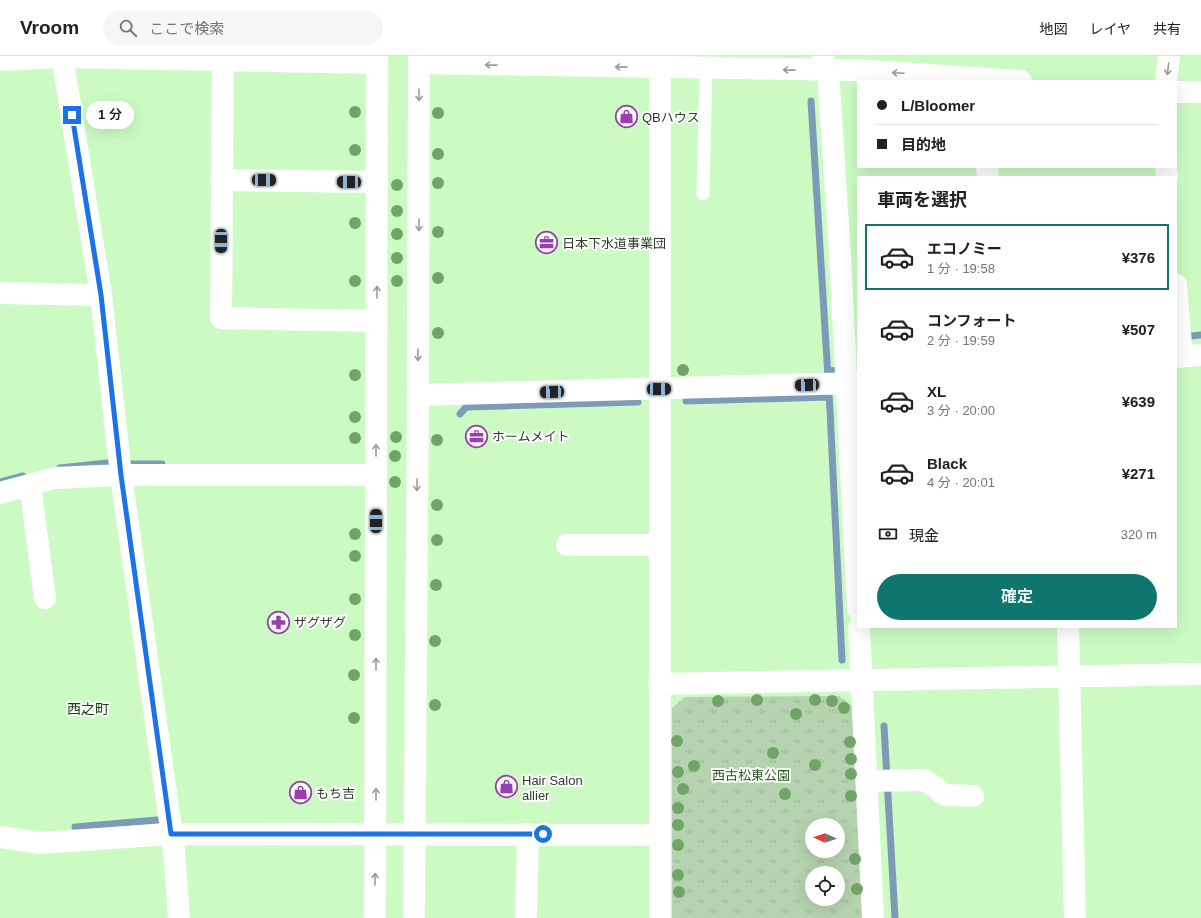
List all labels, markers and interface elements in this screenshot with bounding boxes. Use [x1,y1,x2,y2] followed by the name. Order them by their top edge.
[103,10,383,46] search box
[20,17,79,38] text: Vroom
[117,17,139,39] icon: search
[149,20,224,37] text: ここで検索
[1039,21,1067,37] text: 地図
[1089,21,1131,37] text: レイヤ
[1153,21,1181,37] text: 共有
[485,61,498,69] one-way arrow
[1164,62,1172,75] one-way arrow
[615,64,628,71] one-way arrow
[783,66,796,74] one-way arrow
[892,70,905,77] one-way arrow
[415,88,423,101] one-way arrow
[901,97,975,114] text: L/Bloomer
[86,101,134,129] callout: 1 分
[613,104,639,130] shop icon: QBハウス
[63,106,81,124] route end
[98,107,122,122] text: 1 分
[642,110,700,125] place label: QBハウス
[901,136,946,153] text: 目的地
[252,174,276,186] car
[337,176,361,188] car
[877,190,967,210] text: 車両を選択
[415,218,423,231] one-way arrow
[215,229,227,253] car
[534,230,560,256] office icon: 日本下水道事業団
[562,236,666,251] place label: 日本下水道事業団
[879,239,915,275] icon: car
[927,240,1002,257] text: エコノミー
[1122,249,1155,266] text: ¥376
[927,261,995,276] text: 1 分 · 19:58
[373,286,381,299] one-way arrow
[879,311,915,347] icon: car
[927,312,1017,329] text: コンフォート
[1122,321,1155,338] text: ¥507
[927,333,995,348] text: 2 分 · 19:59
[414,348,422,361] one-way arrow
[795,379,819,391] car
[647,383,671,395] car
[879,383,915,419] icon: car
[927,383,946,400] text: XL
[540,386,564,398] car
[1122,393,1155,410] text: ¥639
[927,403,995,418] text: 3 分 · 20:00
[464,423,490,449] office icon: ホームメイト
[492,429,570,444] place label: ホームメイト
[372,444,380,457] one-way arrow
[879,455,915,491] icon: car
[927,455,967,472] text: Black
[1122,465,1155,482] text: ¥271
[927,475,995,490] text: 4 分 · 20:01
[413,478,421,491] one-way arrow
[370,509,382,533] car
[877,523,899,545] icon: cash
[909,527,939,544] text: 現金
[1121,527,1157,542] text: 320 m
[877,574,1157,620] button: 確定
[266,609,292,635] pharmacy icon: ザグザグ
[294,615,346,630] place label: ザグザグ
[372,658,380,671] one-way arrow
[67,701,109,717] district label: 西之町
[712,768,790,783] park label: 西古松東公園
[522,773,583,803] place label: Hair Salon allier
[494,774,520,800] shop icon: Hair Salon allier
[288,780,314,806] shop icon: もち吉
[316,786,355,801] place label: もち吉
[372,788,380,801] one-way arrow
[805,818,845,858] north arrow
[805,818,845,906] map controls
[534,825,552,843] route start
[805,866,845,906] button: locate
[371,873,379,886] one-way arrow

